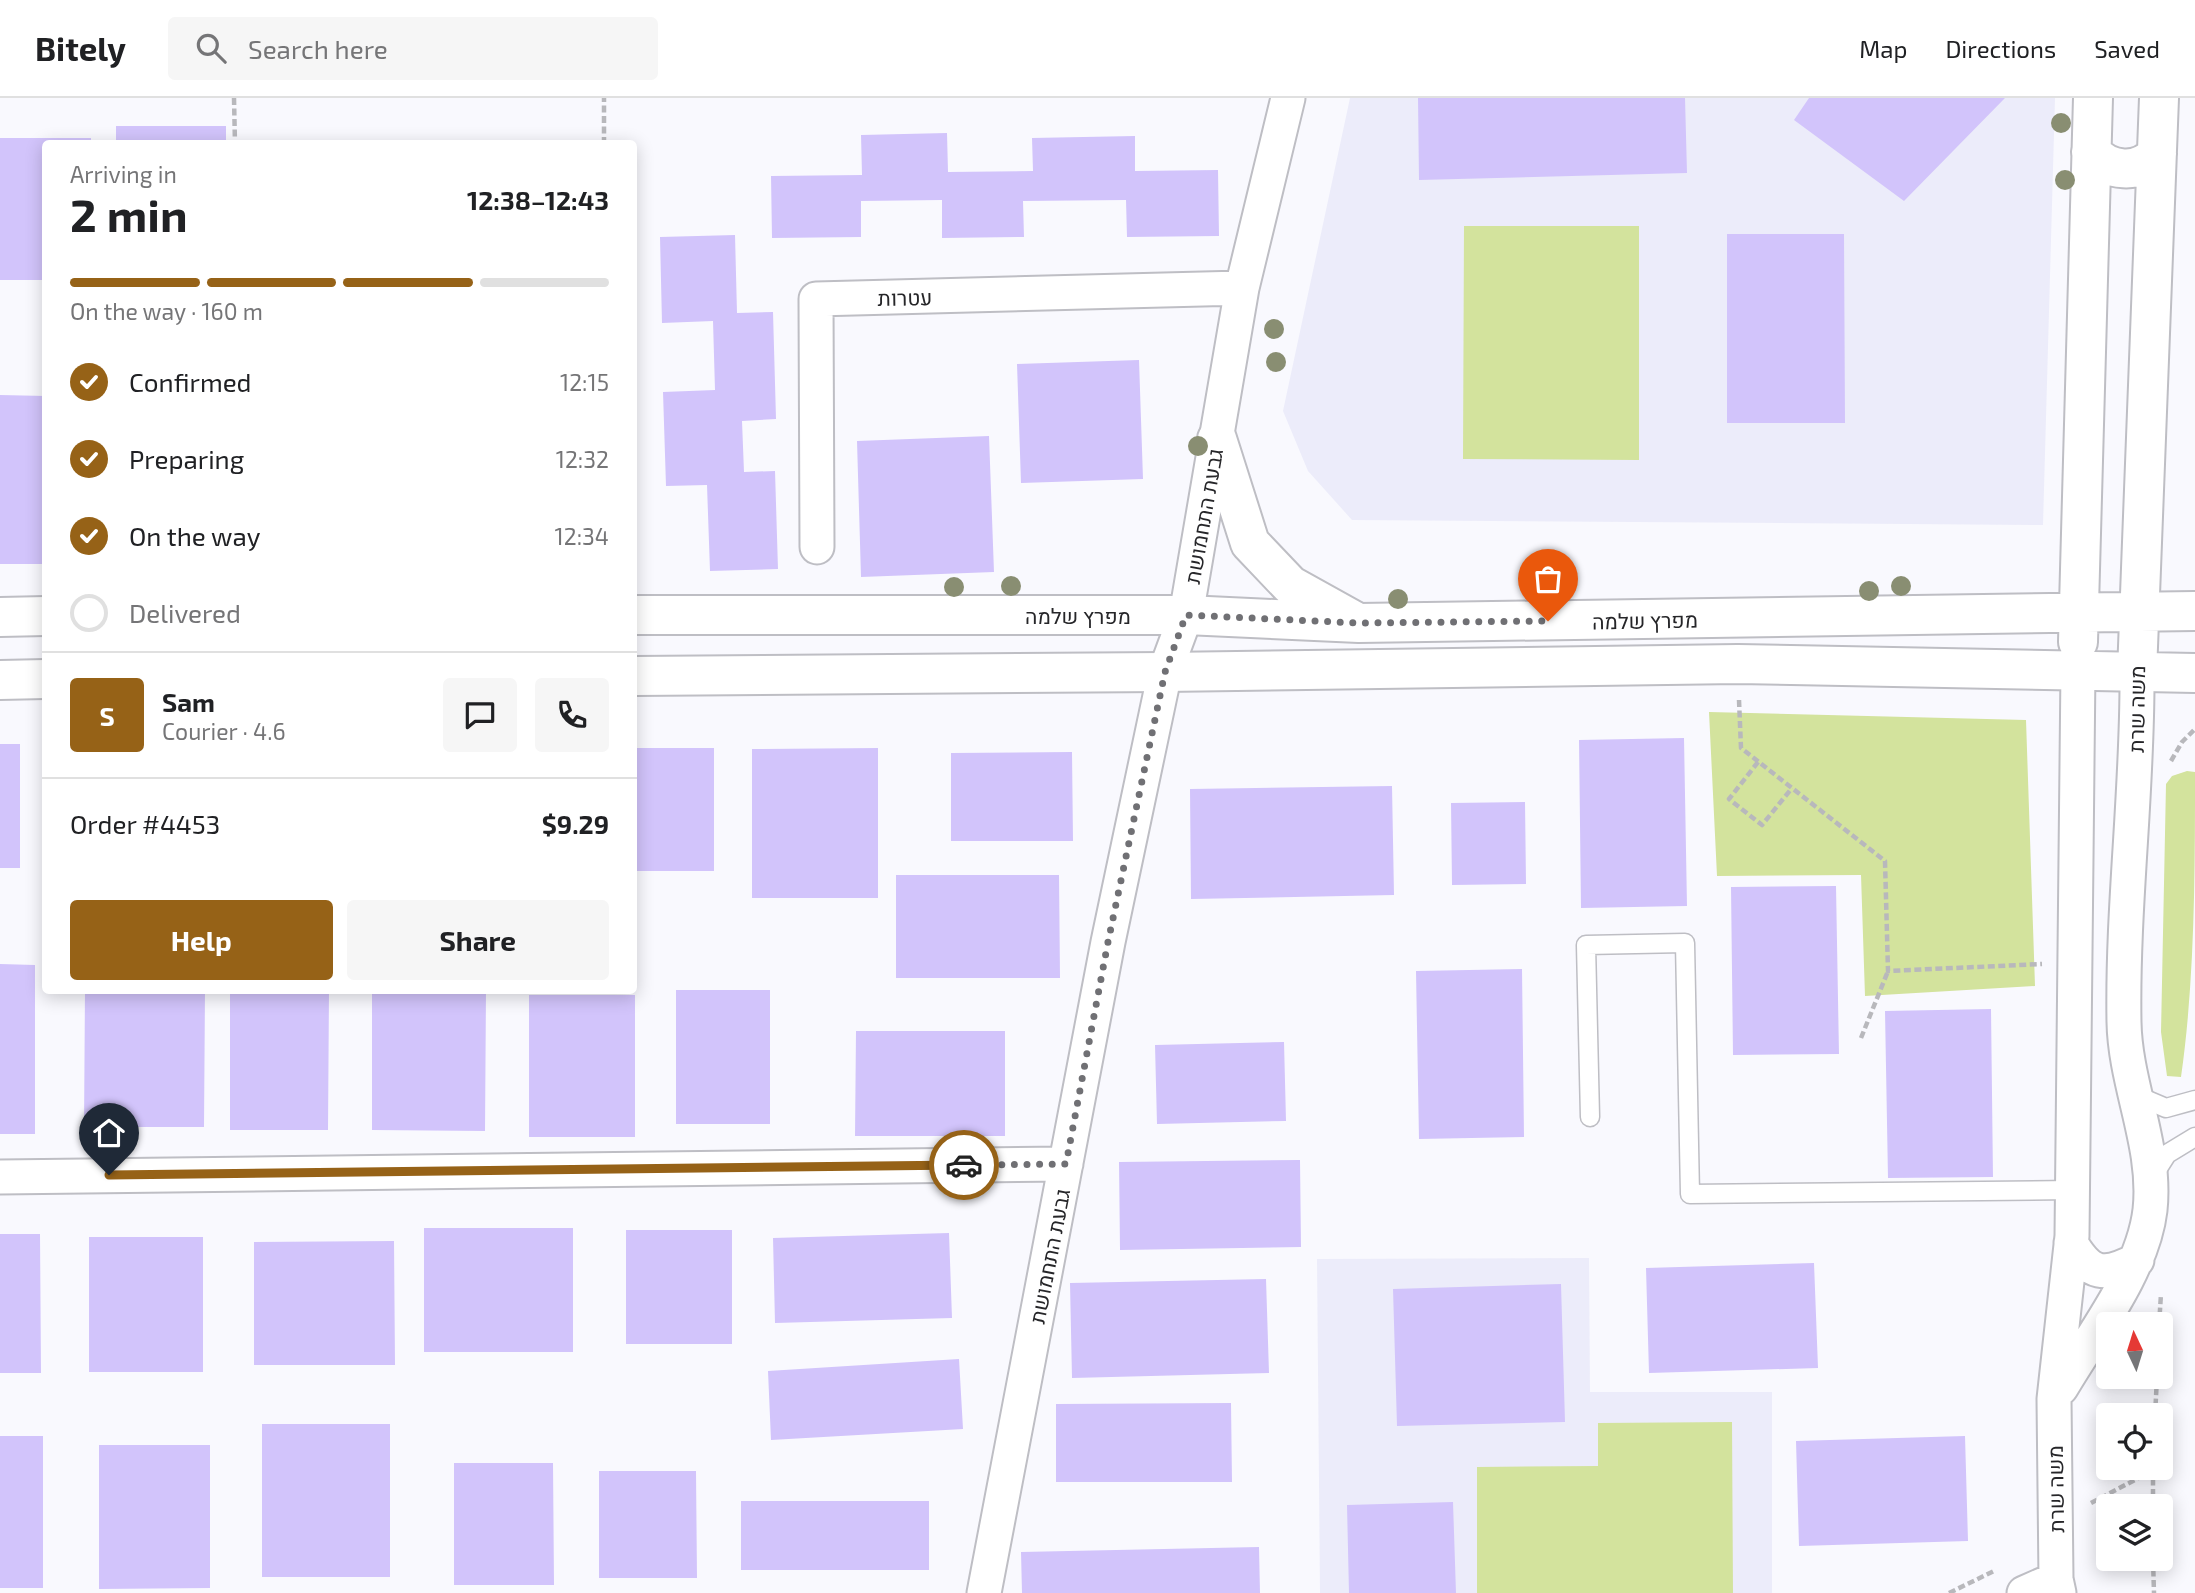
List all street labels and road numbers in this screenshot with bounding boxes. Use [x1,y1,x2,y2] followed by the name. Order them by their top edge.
[877,284,933,310] street label: עטרות
[1179,447,1227,585] street label: גבעת התחמושת
[1025,603,1131,628] street label: מפרץ שלמה
[1592,607,1698,633] street label: מפרץ שלמה
[2123,665,2149,753] street label: משה שרת
[1024,1187,1074,1325] street label: גבעת התחמושת
[2042,1445,2068,1533] street label: משה שרת

